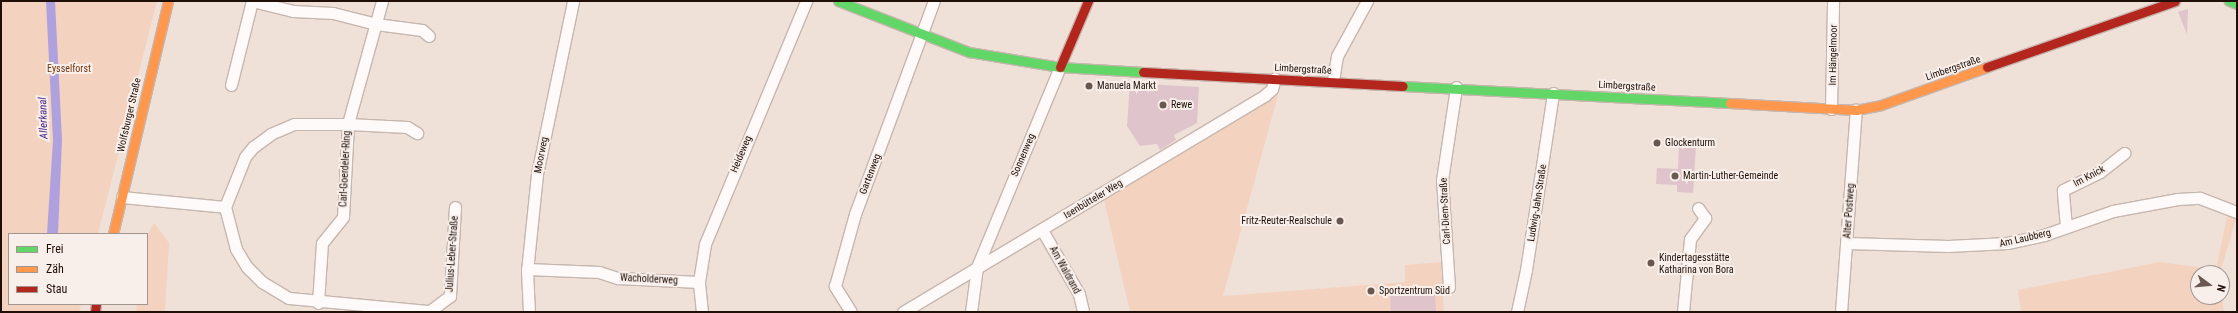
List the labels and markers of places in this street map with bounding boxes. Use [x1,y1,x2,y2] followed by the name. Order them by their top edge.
[1097,80,1156,92] place label: Manuela Markt
[1084,81,1094,91] marker: Manuela Markt
[1171,99,1192,111] place label: Rewe
[1158,100,1168,110] marker: Rewe
[1665,137,1715,149] place label: Glockenturm
[1652,138,1662,148] marker: Glockenturm
[1683,170,1778,182] place label: Martin-Luther-Gemeinde
[1670,171,1680,181] marker: Martin-Luther-Gemeinde
[1241,215,1332,227] place label: Fritz-Reuter-Realschule
[1335,216,1345,226] marker: Fritz-Reuter-Realschule
[1659,251,1734,274] place label: Kindertagesstätte Katharina von Bora
[1646,258,1656,268] marker: Kindertagesstätte Katharina von Bora
[1379,285,1450,297] place label: Sportzentrum Süd
[1366,286,1376,296] marker: Sportzentrum Süd

